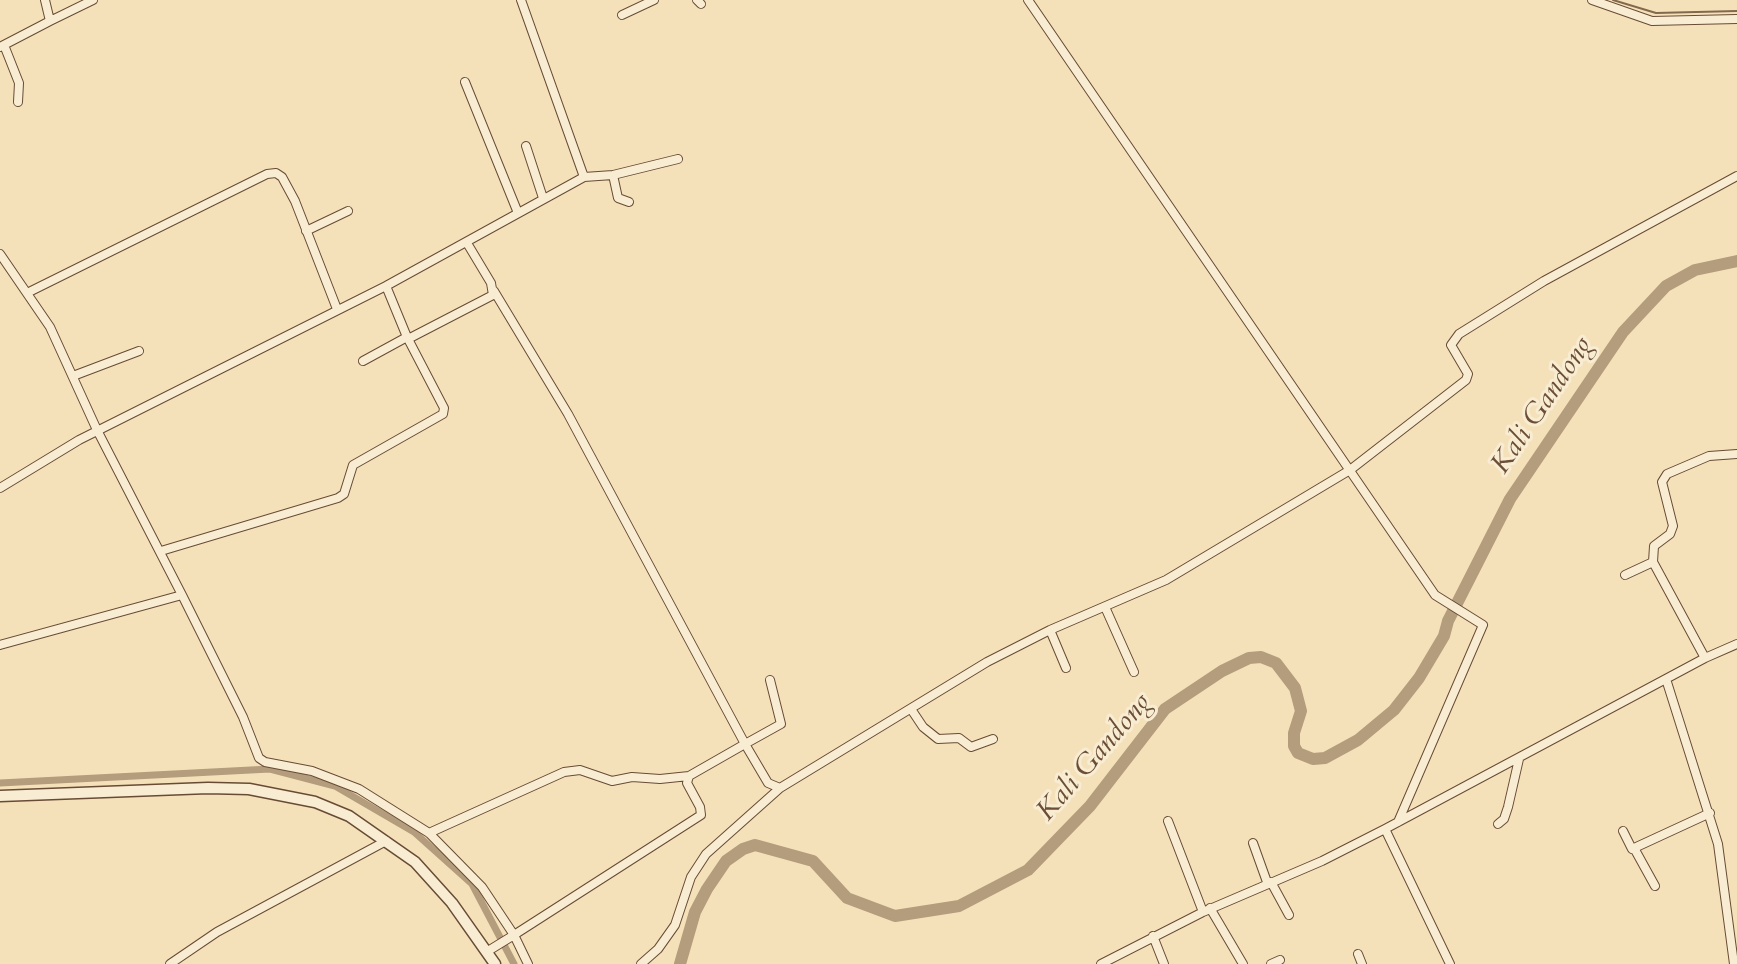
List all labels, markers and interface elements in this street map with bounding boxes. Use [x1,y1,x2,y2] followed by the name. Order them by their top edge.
[1485,331,1601,481] water label: Kali Gandong
[1031,687,1159,829] water label: Kali Gandong

